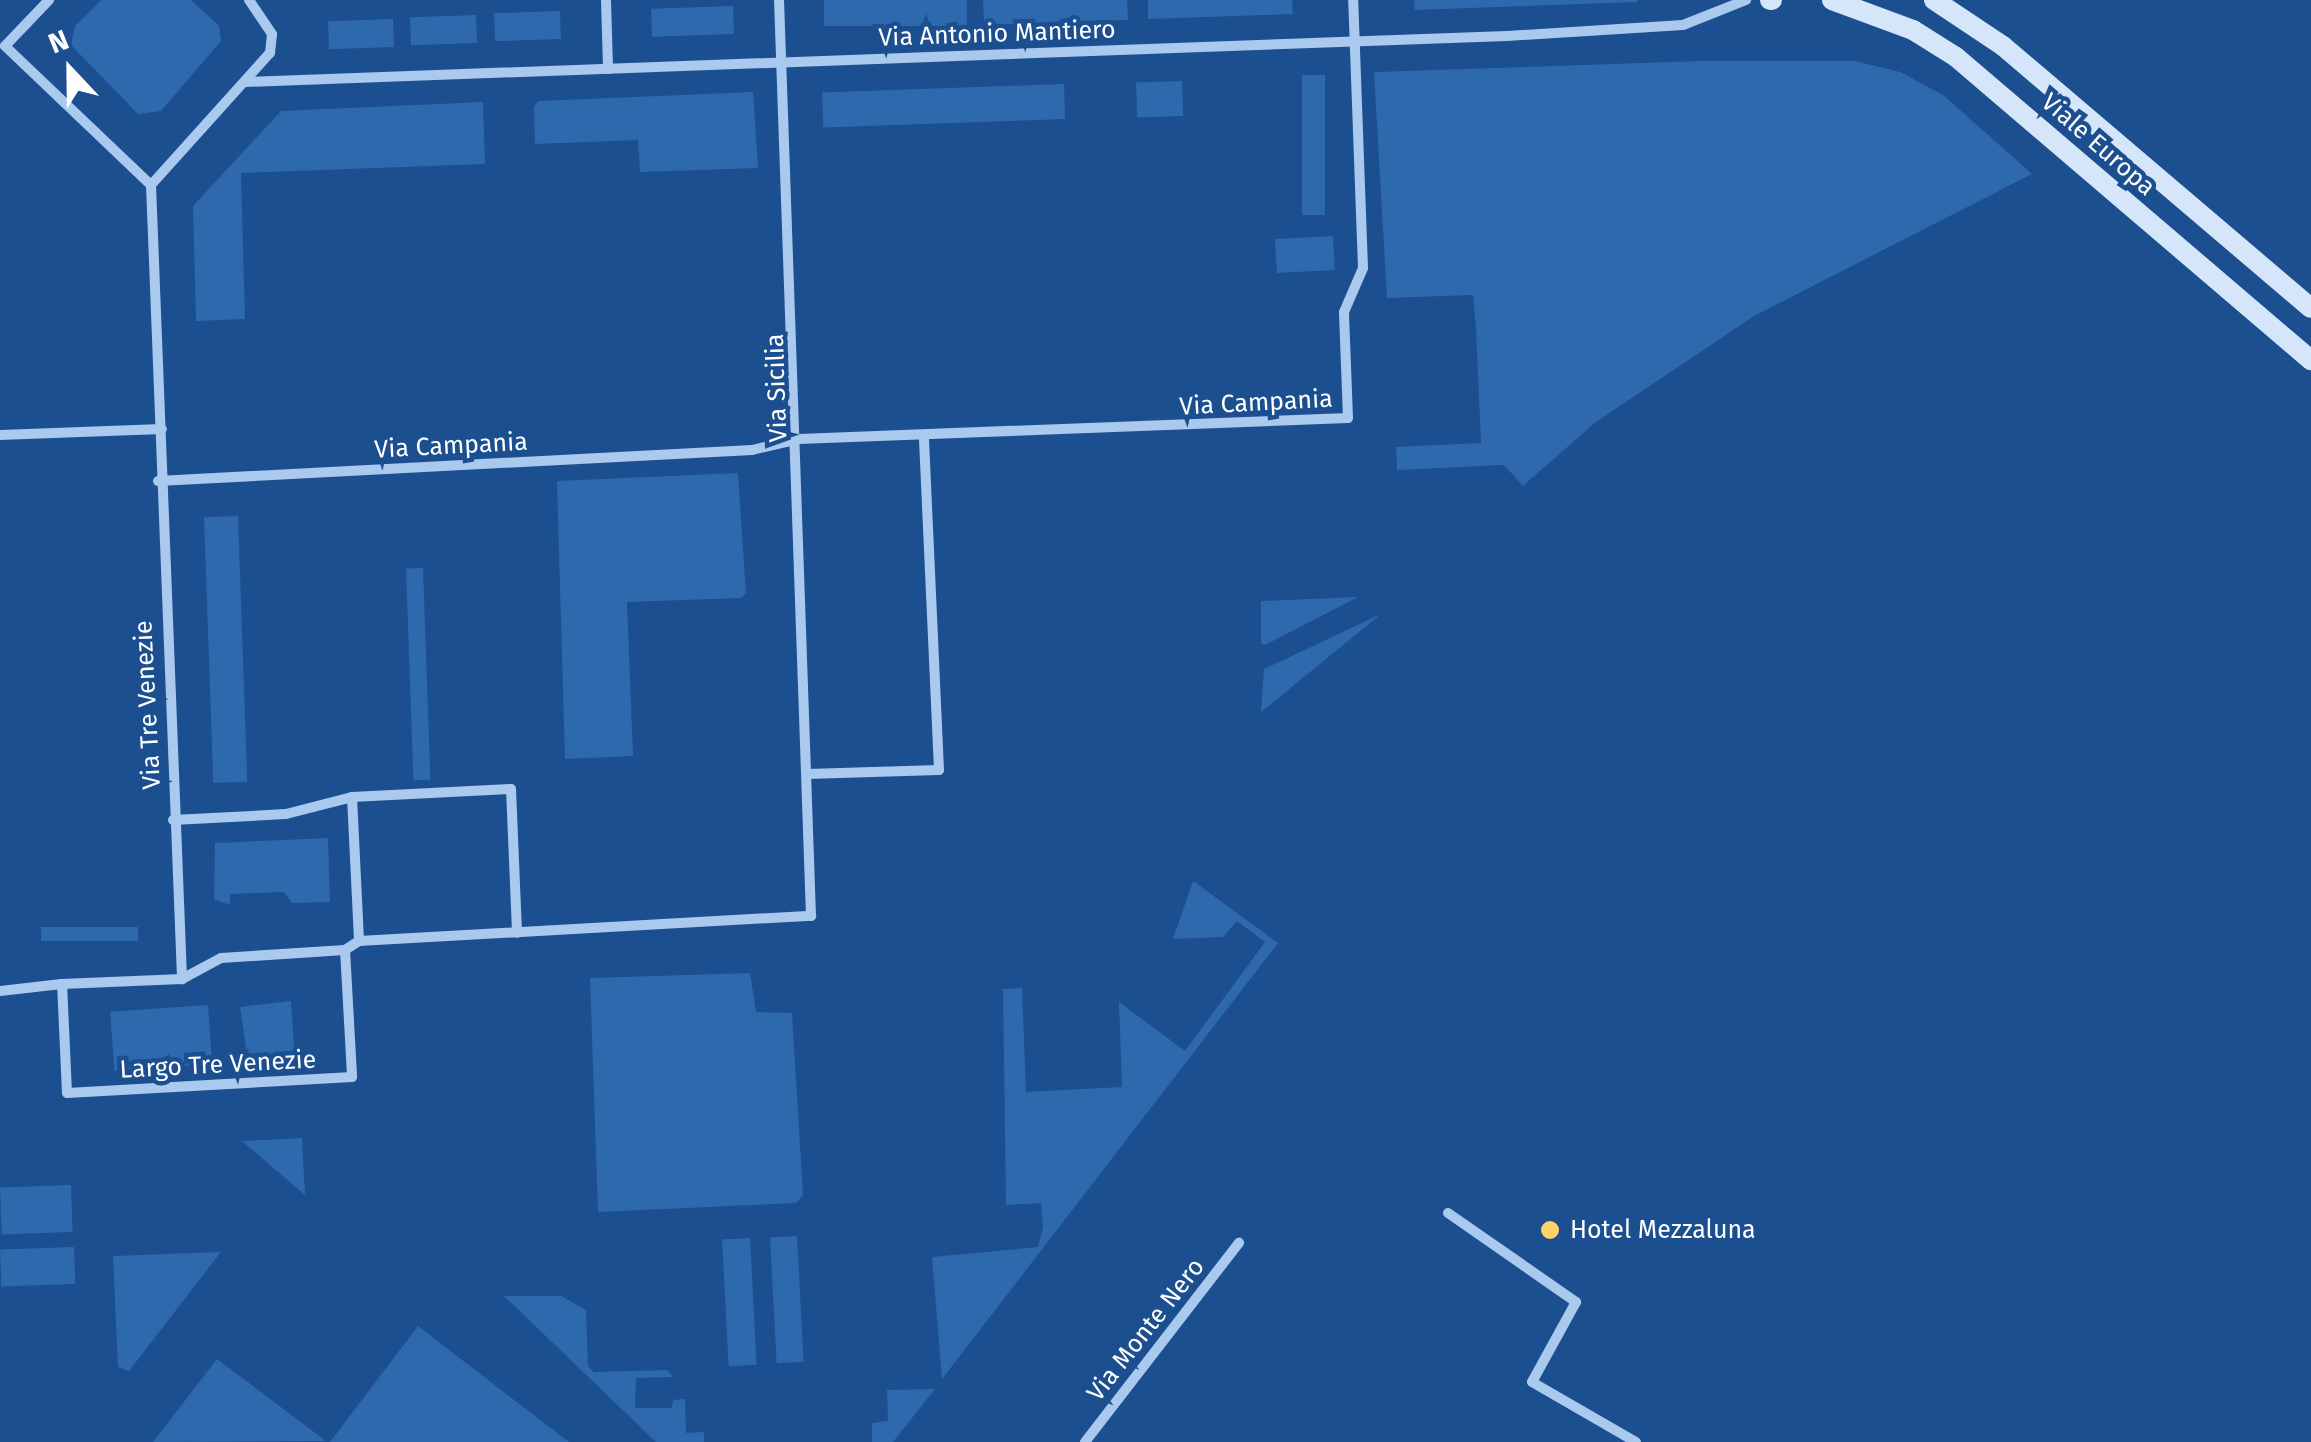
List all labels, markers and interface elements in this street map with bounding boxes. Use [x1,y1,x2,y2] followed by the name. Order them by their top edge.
[878,15,1116,53] street label: Via Antonio Mantiero
[20,20,120,120] north arrow
[44,23,73,61] text: N
[2035,87,2161,203] street label: Viale Europa
[760,333,794,443] street label: Via Sicilia
[1179,384,1333,422] street label: Via Campania
[374,427,528,465] street label: Via Campania
[129,620,167,790] street label: Via Tre Venezie
[119,1045,317,1085] street label: Largo Tre Venezie
[1570,1215,1756,1245] place label: Hotel Mezzaluna
[1539,1219,1561,1241] marker: Hotel Mezzaluna
[1081,1253,1211,1407] street label: Via Monte Nero

